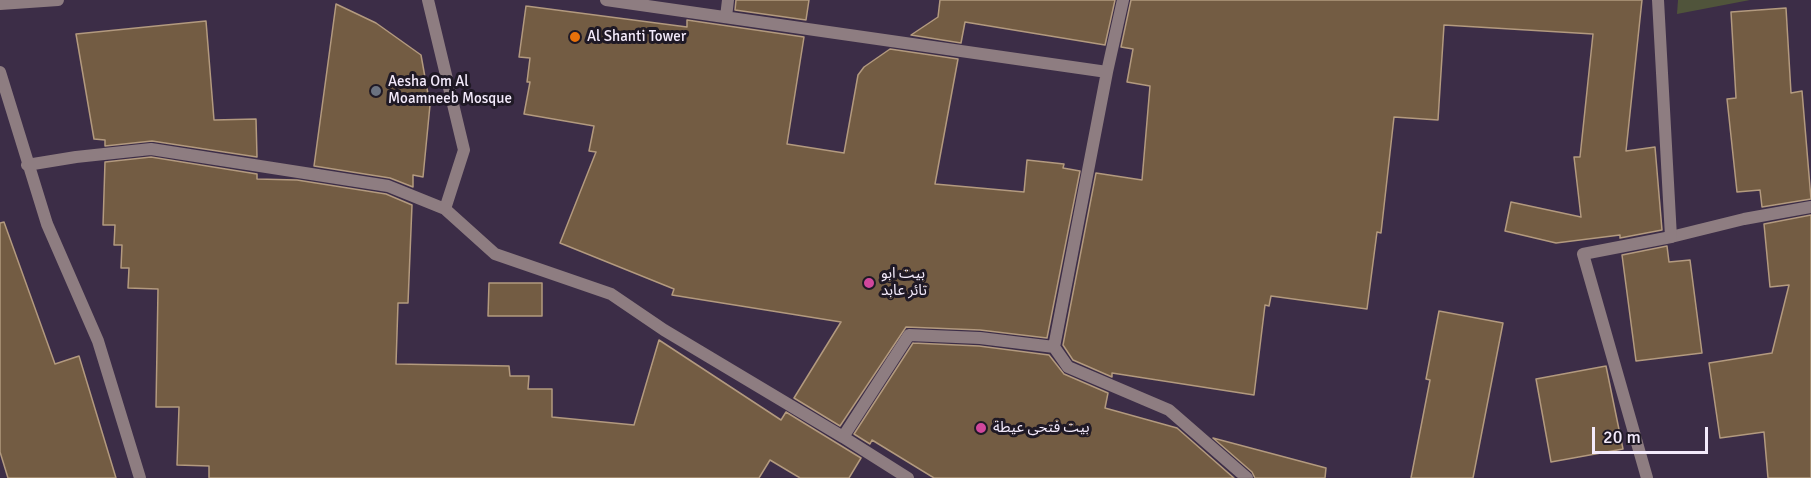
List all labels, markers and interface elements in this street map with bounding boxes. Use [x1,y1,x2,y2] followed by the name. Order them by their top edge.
[587,28,686,46] place label: Al Shanti Tower
[568,30,582,44] marker: Al Shanti Tower
[388,73,512,108] place label: Aesha Om Al Moamneeb Mosque
[369,84,383,98] marker: Aesha Om Al Moamneeb Mosque
[881,265,927,300] place label: بيت ابو تائر عابد
[862,276,876,290] marker: بيت ابو تائر عابد
[1595,415,1710,453] scale bar
[993,419,1090,437] place label: بيت فتحى عيطة
[974,421,988,435] marker: بيت فتحى عيطة
[1603,426,1641,448] text: 20 m

